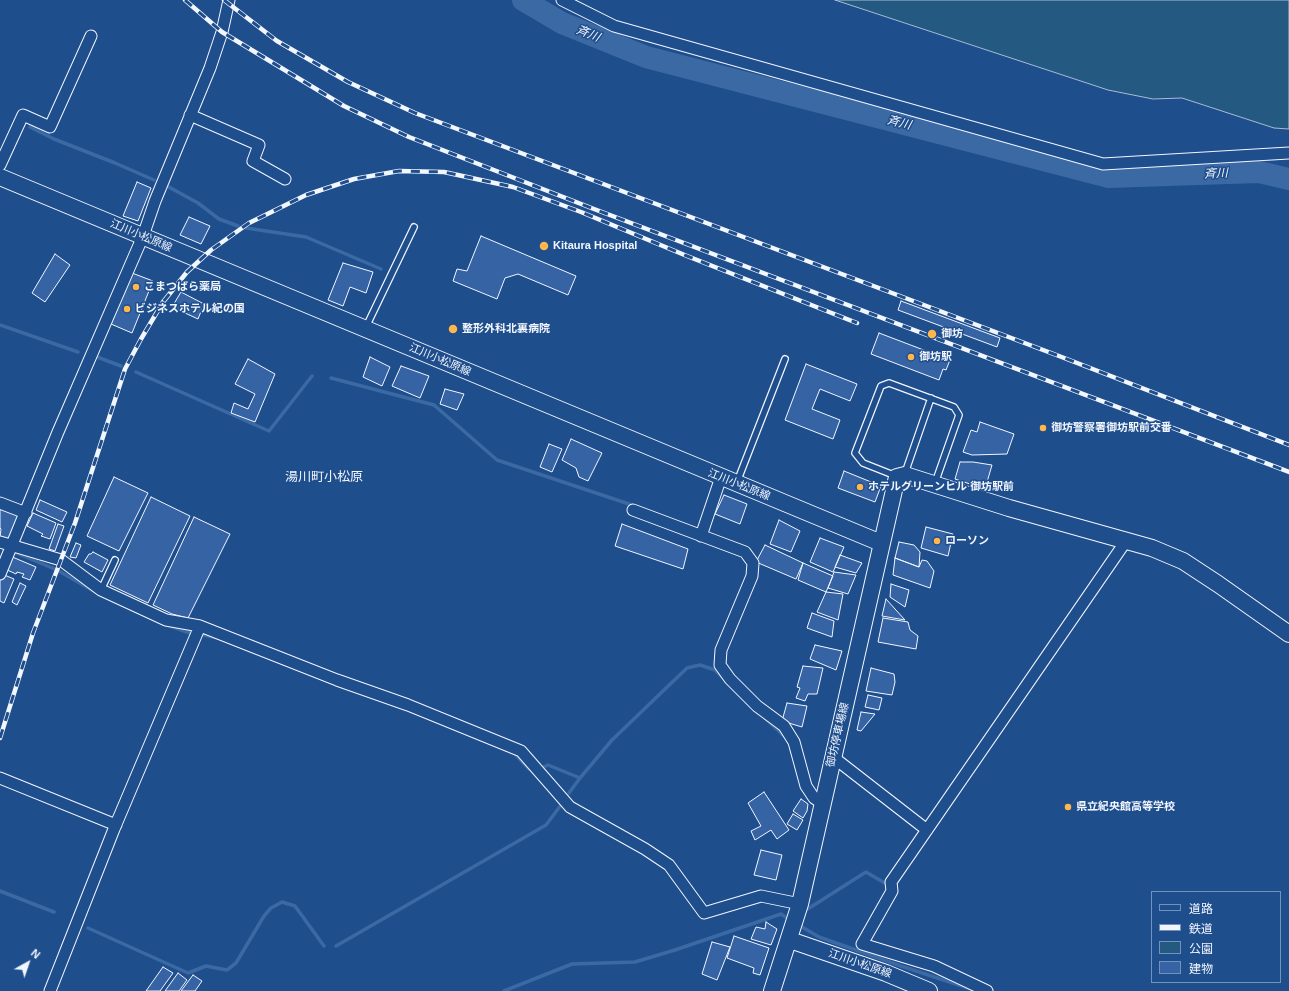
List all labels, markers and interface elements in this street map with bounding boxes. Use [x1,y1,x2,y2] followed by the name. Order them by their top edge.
[574,23,602,45] water label: 斉川
[886,113,912,133] water label: 斉川
[1204,166,1228,182] water label: 斉川
[108,217,174,255] street label: 江川小松原線
[553,239,637,253] place label: Kitaura Hospital
[538,240,550,252] marker: Kitaura Hospital
[144,280,221,294] place label: こまつばら薬局
[131,282,141,292] marker: こまつばら薬局
[135,302,245,316] place label: ビジネスホテル紀の国
[122,304,132,314] marker: ビジネスホテル紀の国
[462,322,550,336] place label: 整形外科北裏病院
[447,323,459,335] marker: 整形外科北裏病院
[941,327,963,341] place label: 御坊
[926,328,938,340] marker: 御坊
[407,341,473,379] street label: 江川小松原線
[919,350,952,364] place label: 御坊駅
[906,352,916,362] marker: 御坊駅
[1051,421,1172,435] place label: 御坊警察署御坊駅前交番
[1038,423,1048,433] marker: 御坊警察署御坊駅前交番
[706,467,772,503] street label: 江川小松原線
[285,469,363,485] district label: 湯川町小松原
[868,480,1014,494] place label: ホテルグリーンヒル 御坊駅前
[855,482,865,492] marker: ホテルグリーンヒル 御坊駅前
[945,534,989,548] place label: ローソン
[932,536,942,546] marker: ローソン
[824,701,852,769] street label: 御坊停車場線
[1076,800,1175,814] place label: 県立紀央館高等学校
[1063,802,1073,812] marker: 県立紀央館高等学校
[1151,891,1281,983] legend
[1189,902,1213,916] text: 道路
[1189,922,1213,936] text: 鉄道
[1189,942,1213,956] text: 公園
[8,943,48,983] north arrow
[29,947,43,961] text: N
[827,947,893,981] street label: 江川小松原線
[1189,962,1213,976] text: 建物

